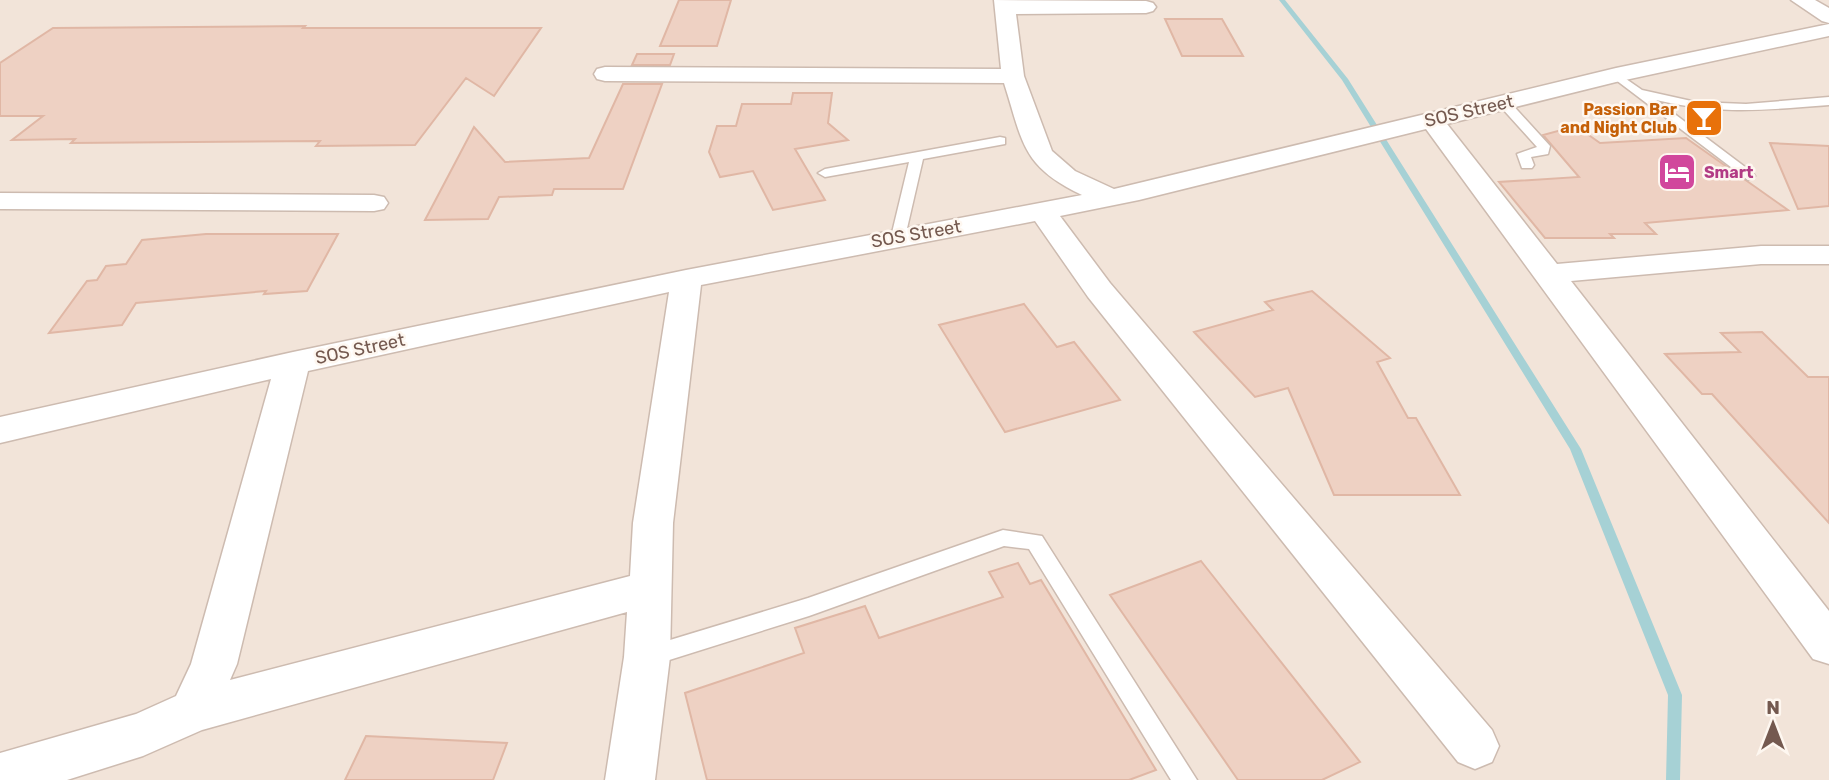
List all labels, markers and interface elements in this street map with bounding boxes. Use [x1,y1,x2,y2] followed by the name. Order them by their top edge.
[1422,90,1516,132] street label: SOS Street
[1683,97,1725,139] bar icon: Passion Bar and Night Club
[1560,100,1678,137] place label: Passion Bar and Night Club
[1656,151,1698,193] hotel icon: Smart
[1704,163,1754,182] place label: Smart
[869,215,963,253] street label: SOS Street
[313,329,407,369] street label: SOS Street
[1738,689,1808,759] north arrow
[1766,696,1780,719] text: N

